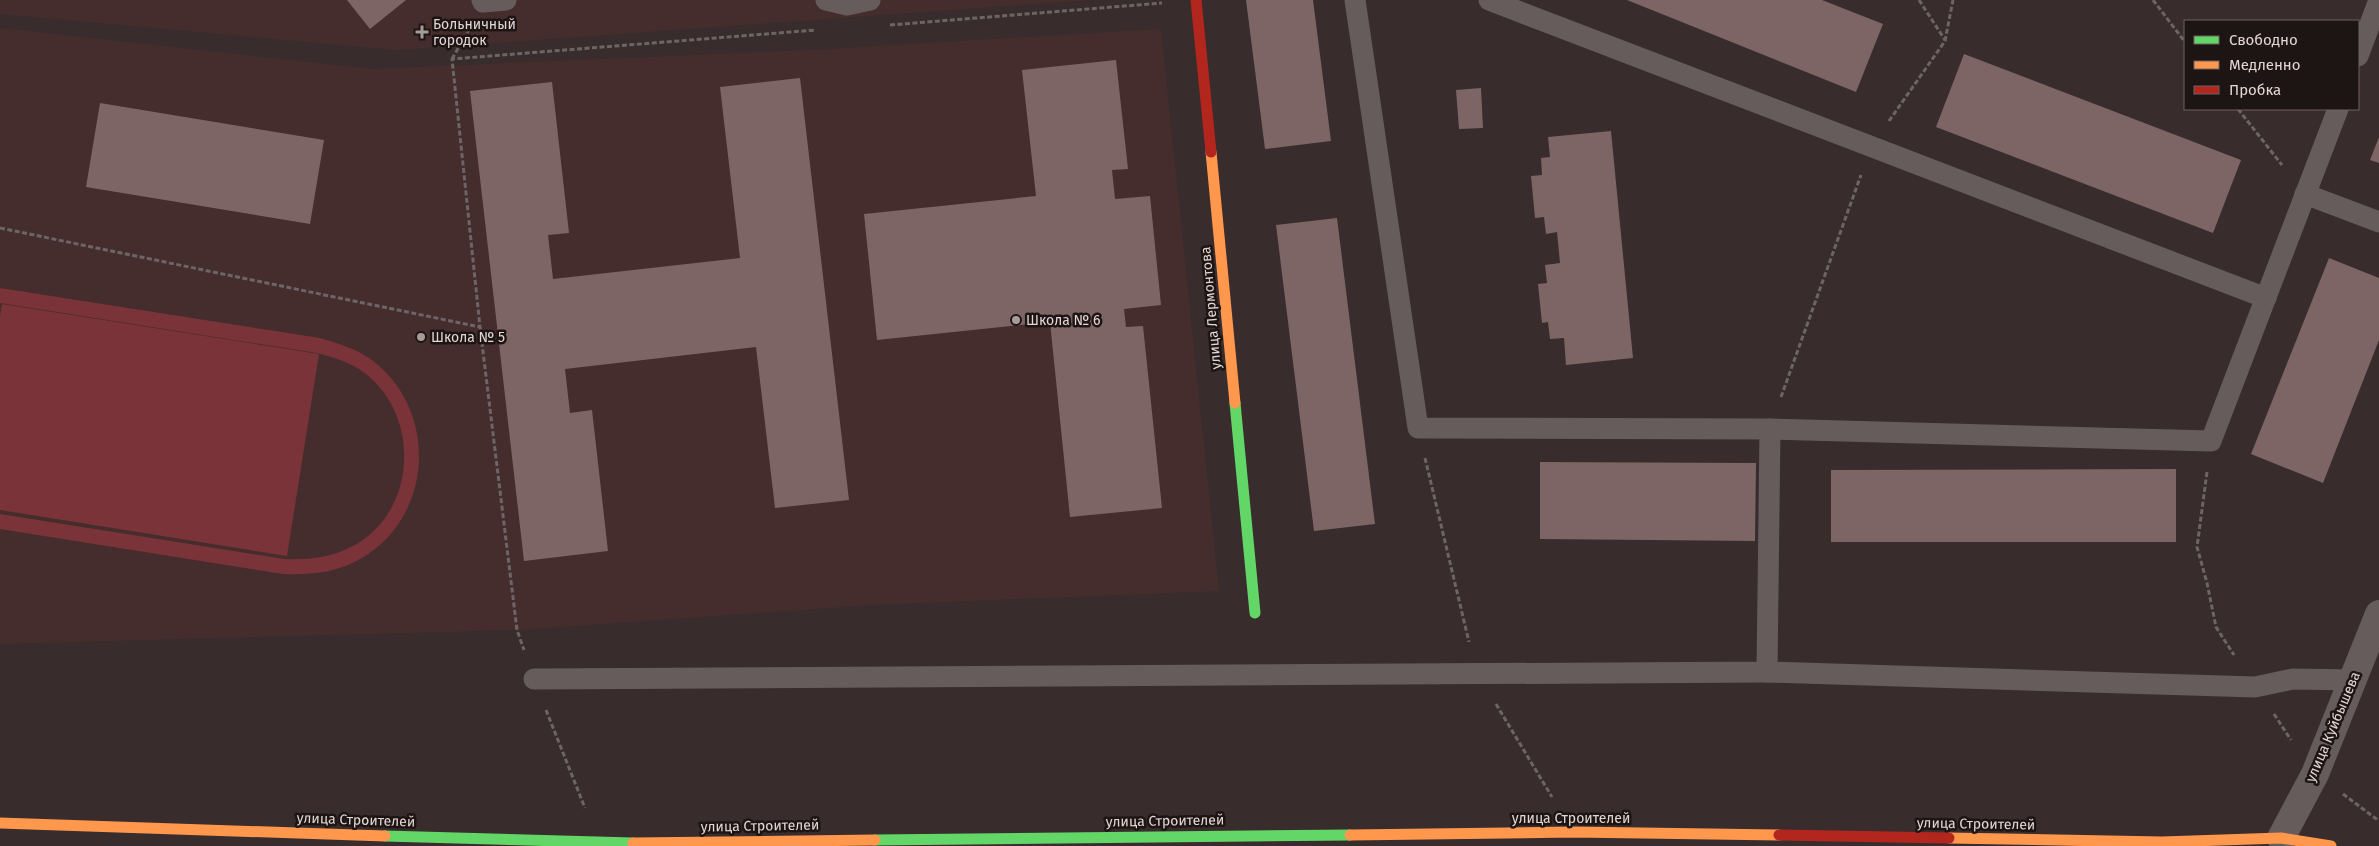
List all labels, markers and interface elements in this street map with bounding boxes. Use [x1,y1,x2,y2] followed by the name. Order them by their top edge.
[433,16,516,49] place label: Больничный городок
[2184,20,2359,110] legend
[415,25,429,39] marker: Больничный городок
[2229,31,2298,49] text: Свободно
[2229,56,2301,74] text: Медленно
[2229,81,2281,99] text: Пробка
[1197,246,1225,370] street label: улица Лермонтова
[1026,312,1100,329] place label: Школа № 6
[1010,314,1022,326] marker: Школа № 6
[431,329,505,346] place label: Школа № 5
[415,331,427,343] marker: Школа № 5
[2302,669,2364,785] street label: улица Куйбышева
[296,809,416,831] street label: улица Строителей
[1512,810,1630,827] street label: улица Строителей
[1106,811,1224,831] street label: улица Строителей
[1917,814,2035,834] street label: улица Строителей
[701,816,819,836] street label: улица Строителей

